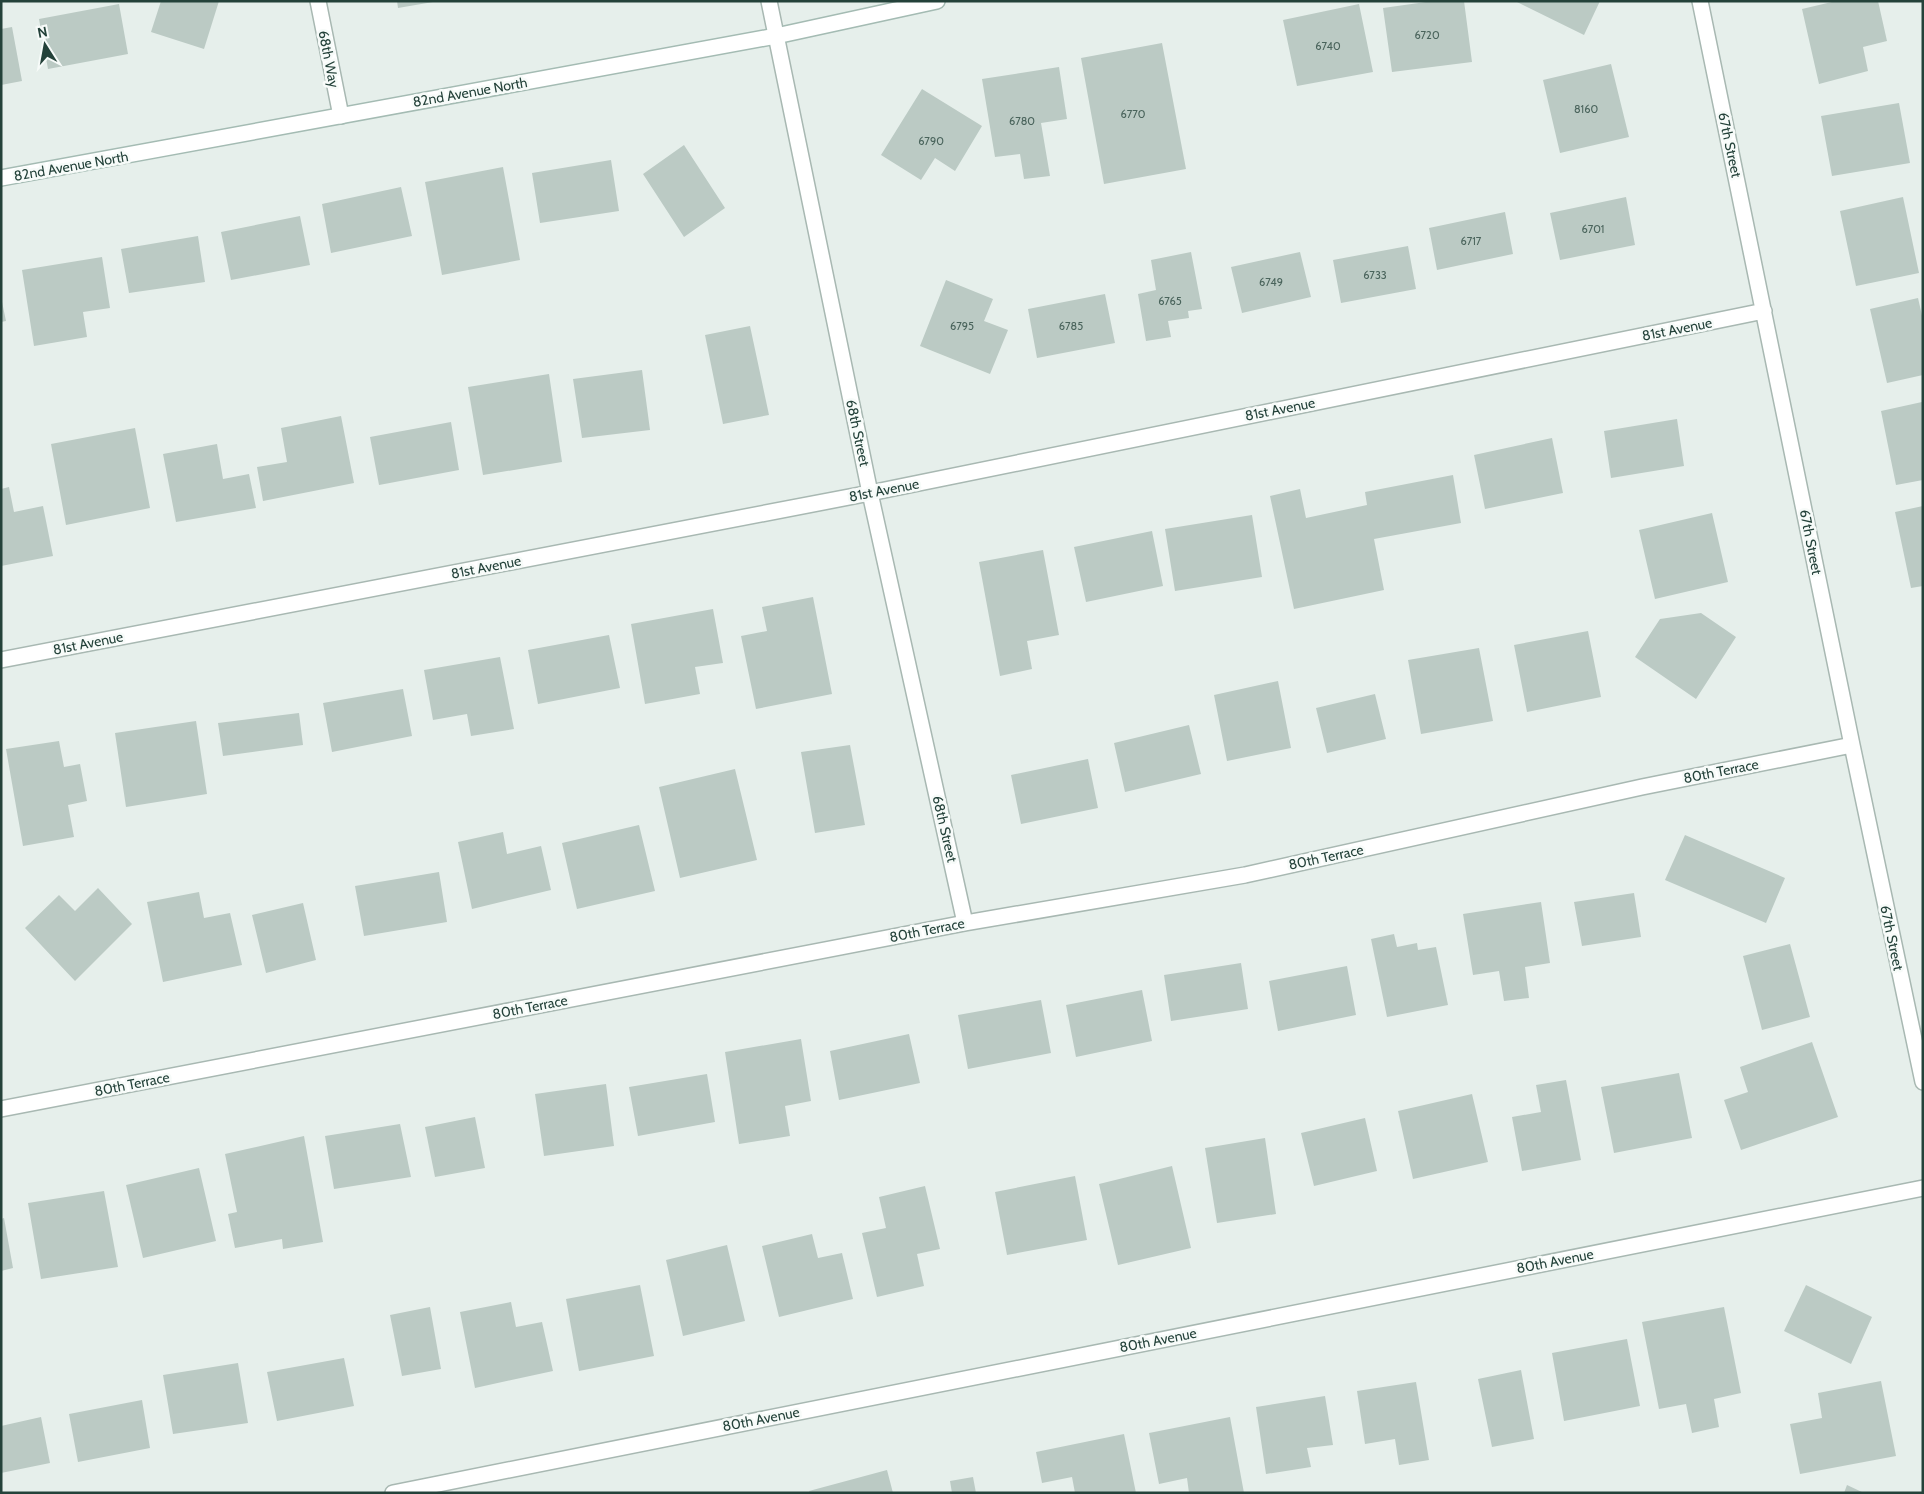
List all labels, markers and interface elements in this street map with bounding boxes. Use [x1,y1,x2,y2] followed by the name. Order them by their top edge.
[20,20,70,70] north arrow
[36,22,49,42] text: N
[1414,28,1440,42] house number: 6720
[315,29,343,89] street label: 68th Way
[1315,39,1341,53] house number: 6740
[411,73,529,111] street label: 82nd Avenue North
[1574,102,1598,116] house number: 8160
[1121,107,1146,121] house number: 6770
[1714,111,1746,180] street label: 67th Street
[1009,114,1035,128] house number: 6780
[918,134,944,148] house number: 6790
[12,147,130,185] street label: 82nd Avenue North
[1582,222,1604,236] house number: 6701
[1461,234,1482,248] house number: 6717
[1363,268,1387,282] house number: 6733
[1259,275,1283,289] house number: 6749
[1158,294,1182,308] house number: 6765
[1640,313,1714,345] street label: 81st Avenue
[950,319,974,333] house number: 6795
[1059,319,1083,333] house number: 6785
[1243,393,1317,425] street label: 81st Avenue
[842,398,874,468] street label: 68th Street
[847,474,921,506] street label: 81st Avenue
[1796,508,1826,577] street label: 67th Street
[449,551,523,583] street label: 81st Avenue
[51,627,125,659] street label: 81st Avenue
[1682,755,1760,787] street label: 80th Terrace
[929,794,961,864] street label: 68th Street
[1287,840,1365,874] street label: 80th Terrace
[1876,904,1908,973] street label: 67th Street
[888,914,966,946] street label: 80th Terrace
[491,991,569,1023] street label: 80th Terrace
[93,1068,171,1100] street label: 80th Terrace
[1515,1245,1595,1277] street label: 80th Avenue
[1118,1324,1198,1356] street label: 80th Avenue
[721,1403,801,1435] street label: 80th Avenue

